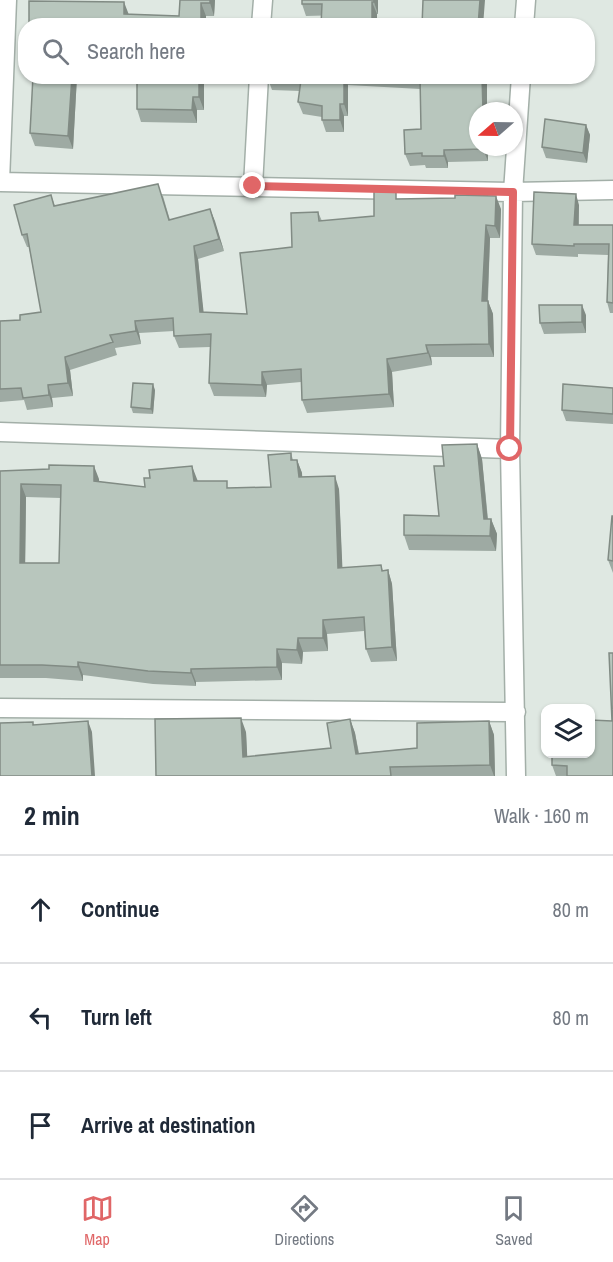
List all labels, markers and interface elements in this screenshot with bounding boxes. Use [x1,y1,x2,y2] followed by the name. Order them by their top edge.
[18,18,595,84] search box
[39,35,72,68] icon: search
[87,36,185,66] text: Search here
[469,102,523,156] north arrow
[239,172,265,198] route end
[496,435,522,461] route start
[541,704,595,758] map controls
[541,704,595,758] button: layers
[24,798,80,833] text: 2 min
[494,802,589,829] text: Walk · 160 m
[24,893,57,926] icon: ahead
[81,894,159,924] text: Continue
[553,896,589,923] text: 80 m
[24,1001,57,1034] icon: left
[81,1002,152,1032] text: Turn left
[553,1004,589,1031] text: 80 m
[24,1109,57,1142] icon: arrive
[81,1110,255,1140] text: Arrive at destination
[81,1192,114,1250] tab: Map
[275,1192,334,1250] tab: Directions
[495,1192,533,1250] tab: Saved

